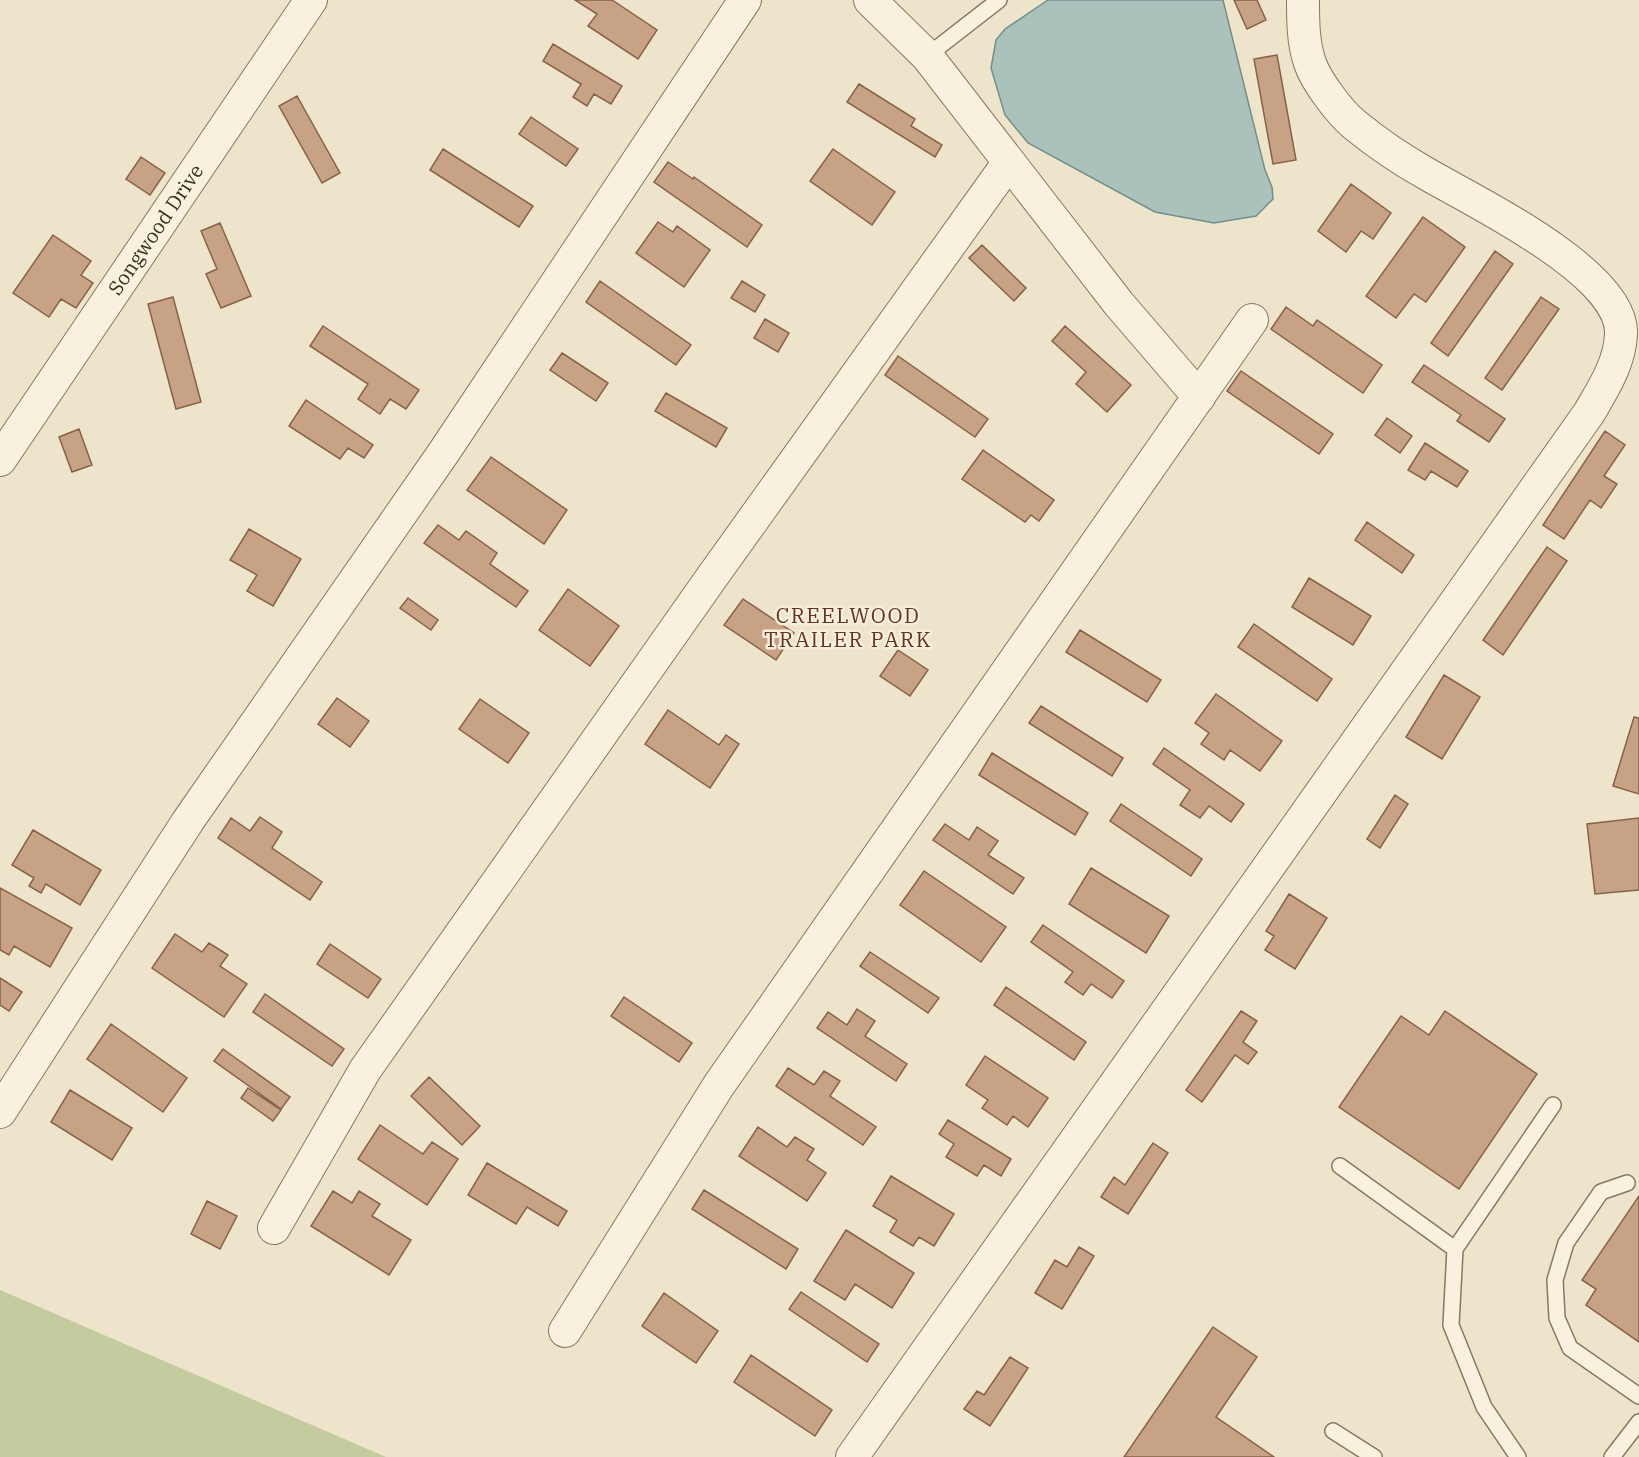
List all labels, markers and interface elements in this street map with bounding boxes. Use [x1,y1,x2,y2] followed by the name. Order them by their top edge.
[101,159,209,300] street label: Songwood Drive
[764,601,932,653] district label: CREELWOOD TRAILER PARK

